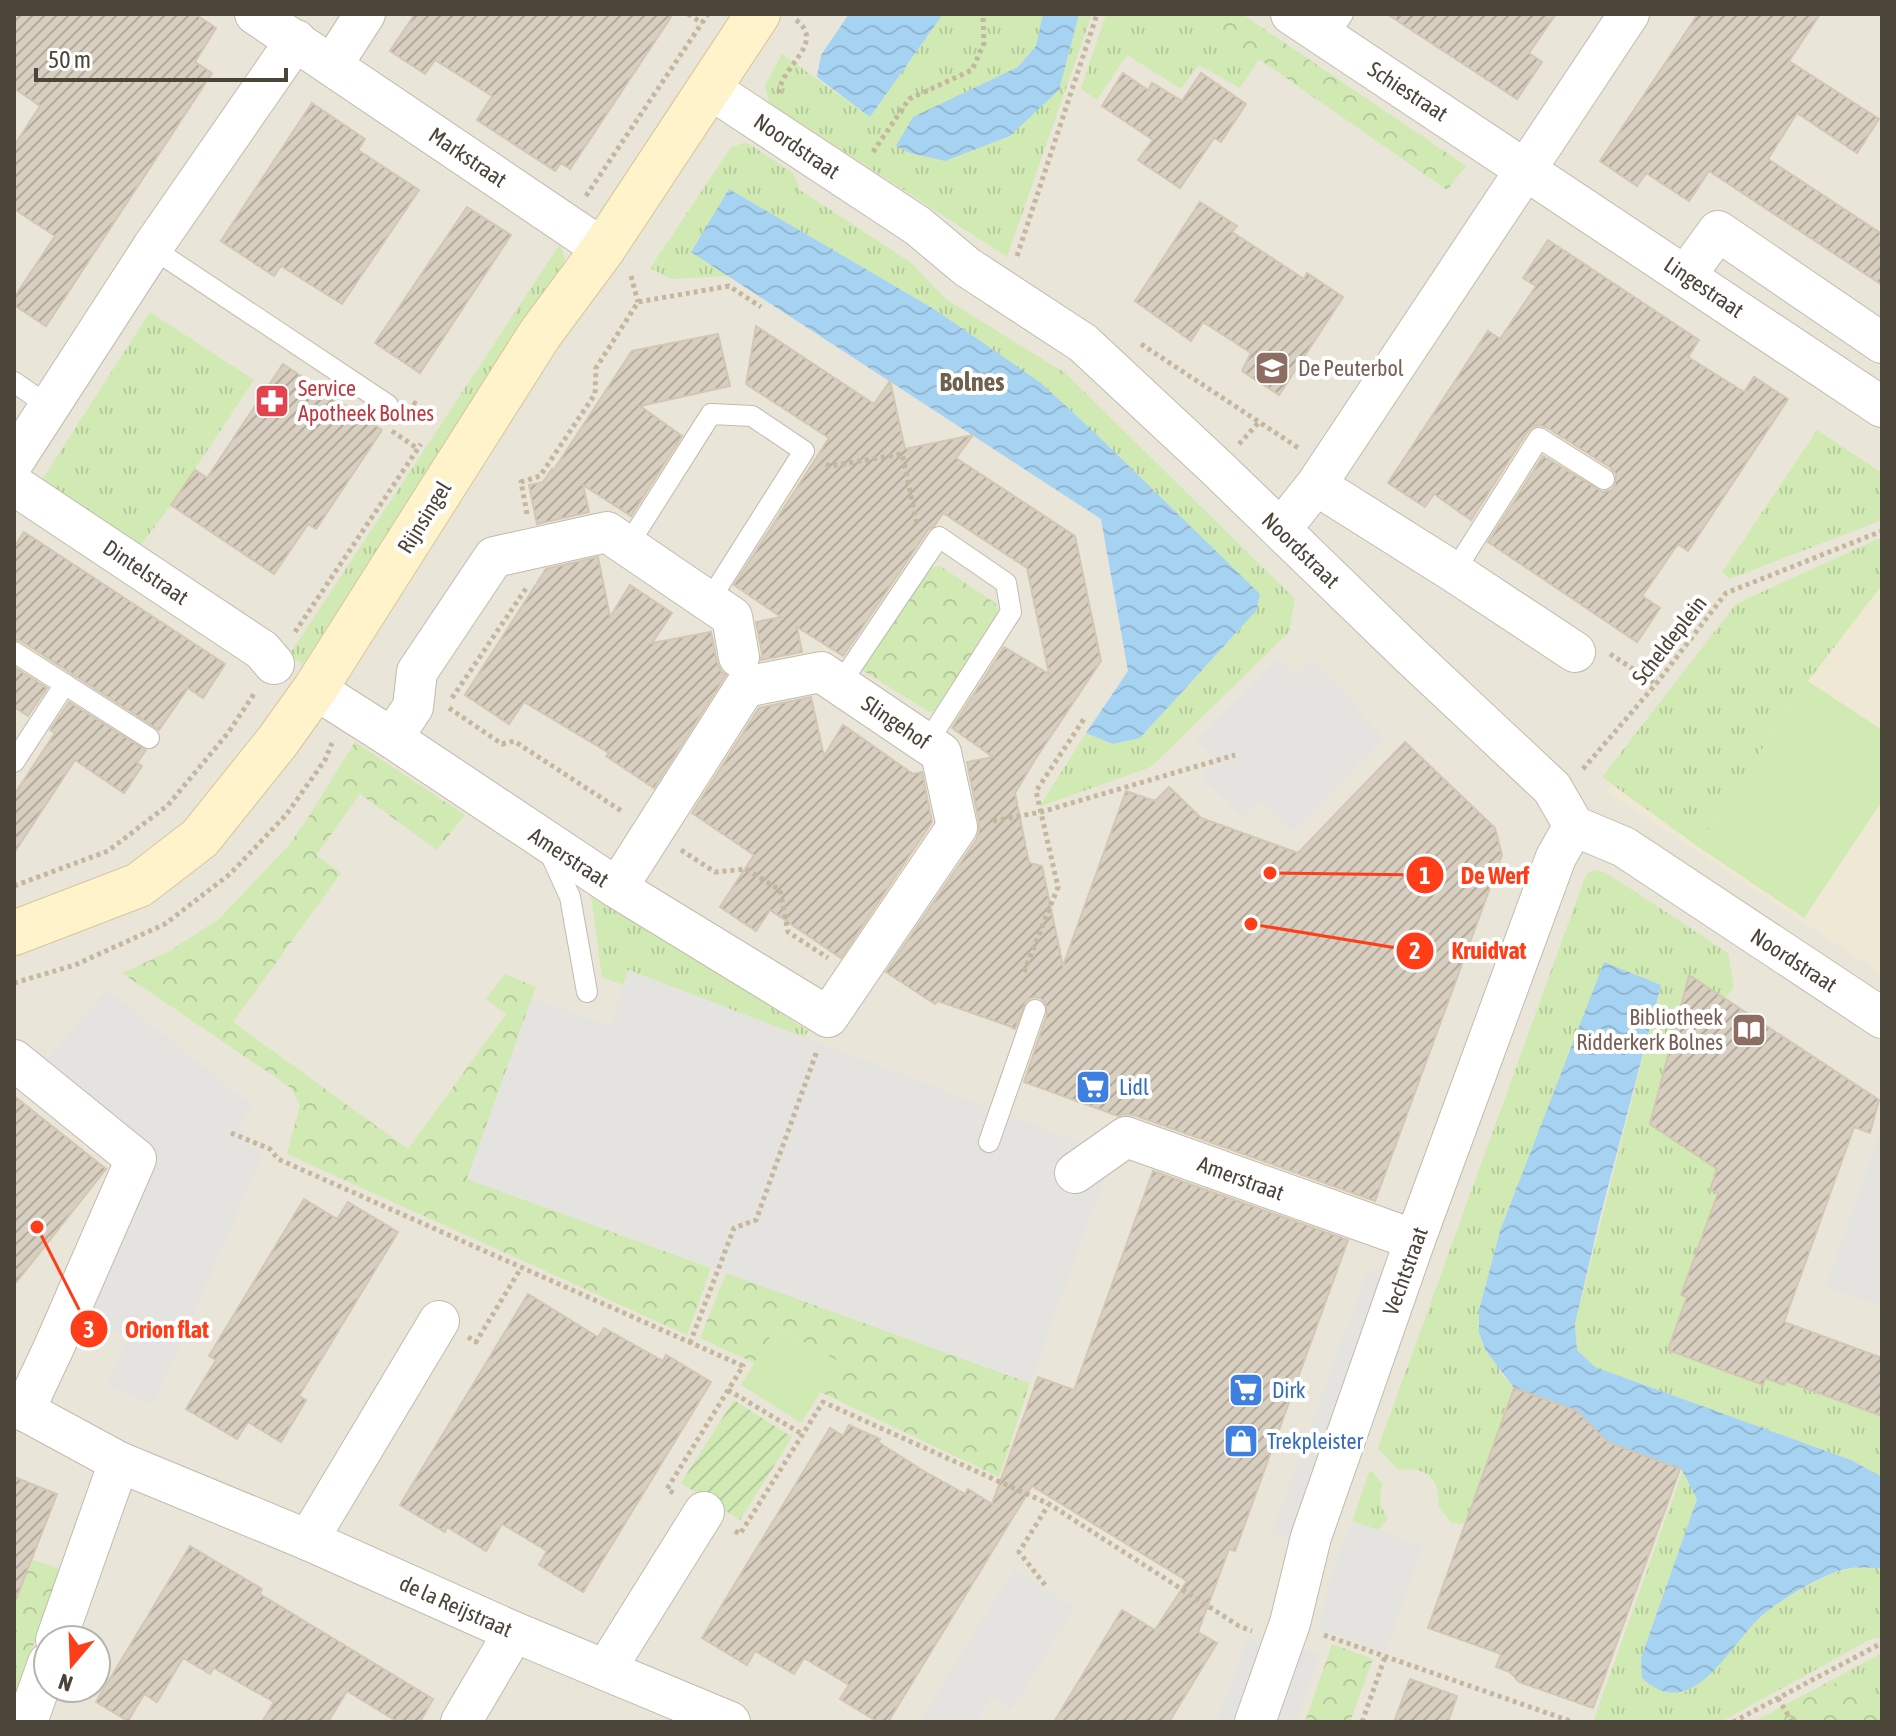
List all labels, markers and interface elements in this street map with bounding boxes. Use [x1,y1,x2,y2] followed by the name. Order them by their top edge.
[36,32,286,82] scale bar
[48,46,91,73] text: 50 m
[1363,56,1453,126] street label: Schiestraat
[749,108,845,184] street label: Noordstraat
[424,122,512,192] street label: Markstraat
[1659,251,1749,323] street label: Lingestraat
[1253,349,1291,387] school or university icon: De Peuterbol
[1298,355,1404,381] place label: De Peuterbol
[939,367,1005,397] district label: Bolnes
[298,375,434,426] place label: Service Apotheek Bolnes
[253,382,291,420] pharmacy icon: Service Apotheek Bolnes
[392,476,456,558] street label: Rijnsingel
[1257,507,1345,593] street label: Noordstraat
[99,534,193,610] street label: Dintelstraat
[1626,590,1712,690] street label: Scheldeplein
[857,690,935,754] street label: Slingehof
[524,822,614,892] street label: Amerstraat
[1405,851,1546,899] callout: De Werf
[1419,862,1431,889] text: 1
[1461,862,1530,889] text: De Werf
[1746,923,1842,997] street label: Noordstraat
[1395,927,1542,975] callout: Kruidvat
[1409,937,1421,964] text: 2
[1451,937,1527,964] text: Kruidvat
[1576,1004,1723,1055] place label: Bibliotheek Ridderkerk Bolnes
[1730,1011,1768,1049] library icon: Bibliotheek Ridderkerk Bolnes
[1074,1068,1112,1106] supermarket icon: Lidl
[1119,1074,1149,1100] place label: Lidl
[1194,1150,1288,1206] street label: Amerstraat
[1377,1223,1433,1319] street label: Vechtstraat
[69,1305,225,1353] callout: Orion flat
[83,1316,95,1343] text: 3
[125,1316,209,1343] text: Orion flat
[1227,1371,1265,1409] supermarket icon: Dirk
[1272,1377,1306,1403] place label: Dirk
[1222,1422,1260,1460] shop icon: Trekpleister
[1267,1428,1363,1454] place label: Trekpleister
[396,1570,516,1642] street label: de la Reijstraat
[32,1624,112,1704] north arrow
[55,1669,76,1697] text: N

